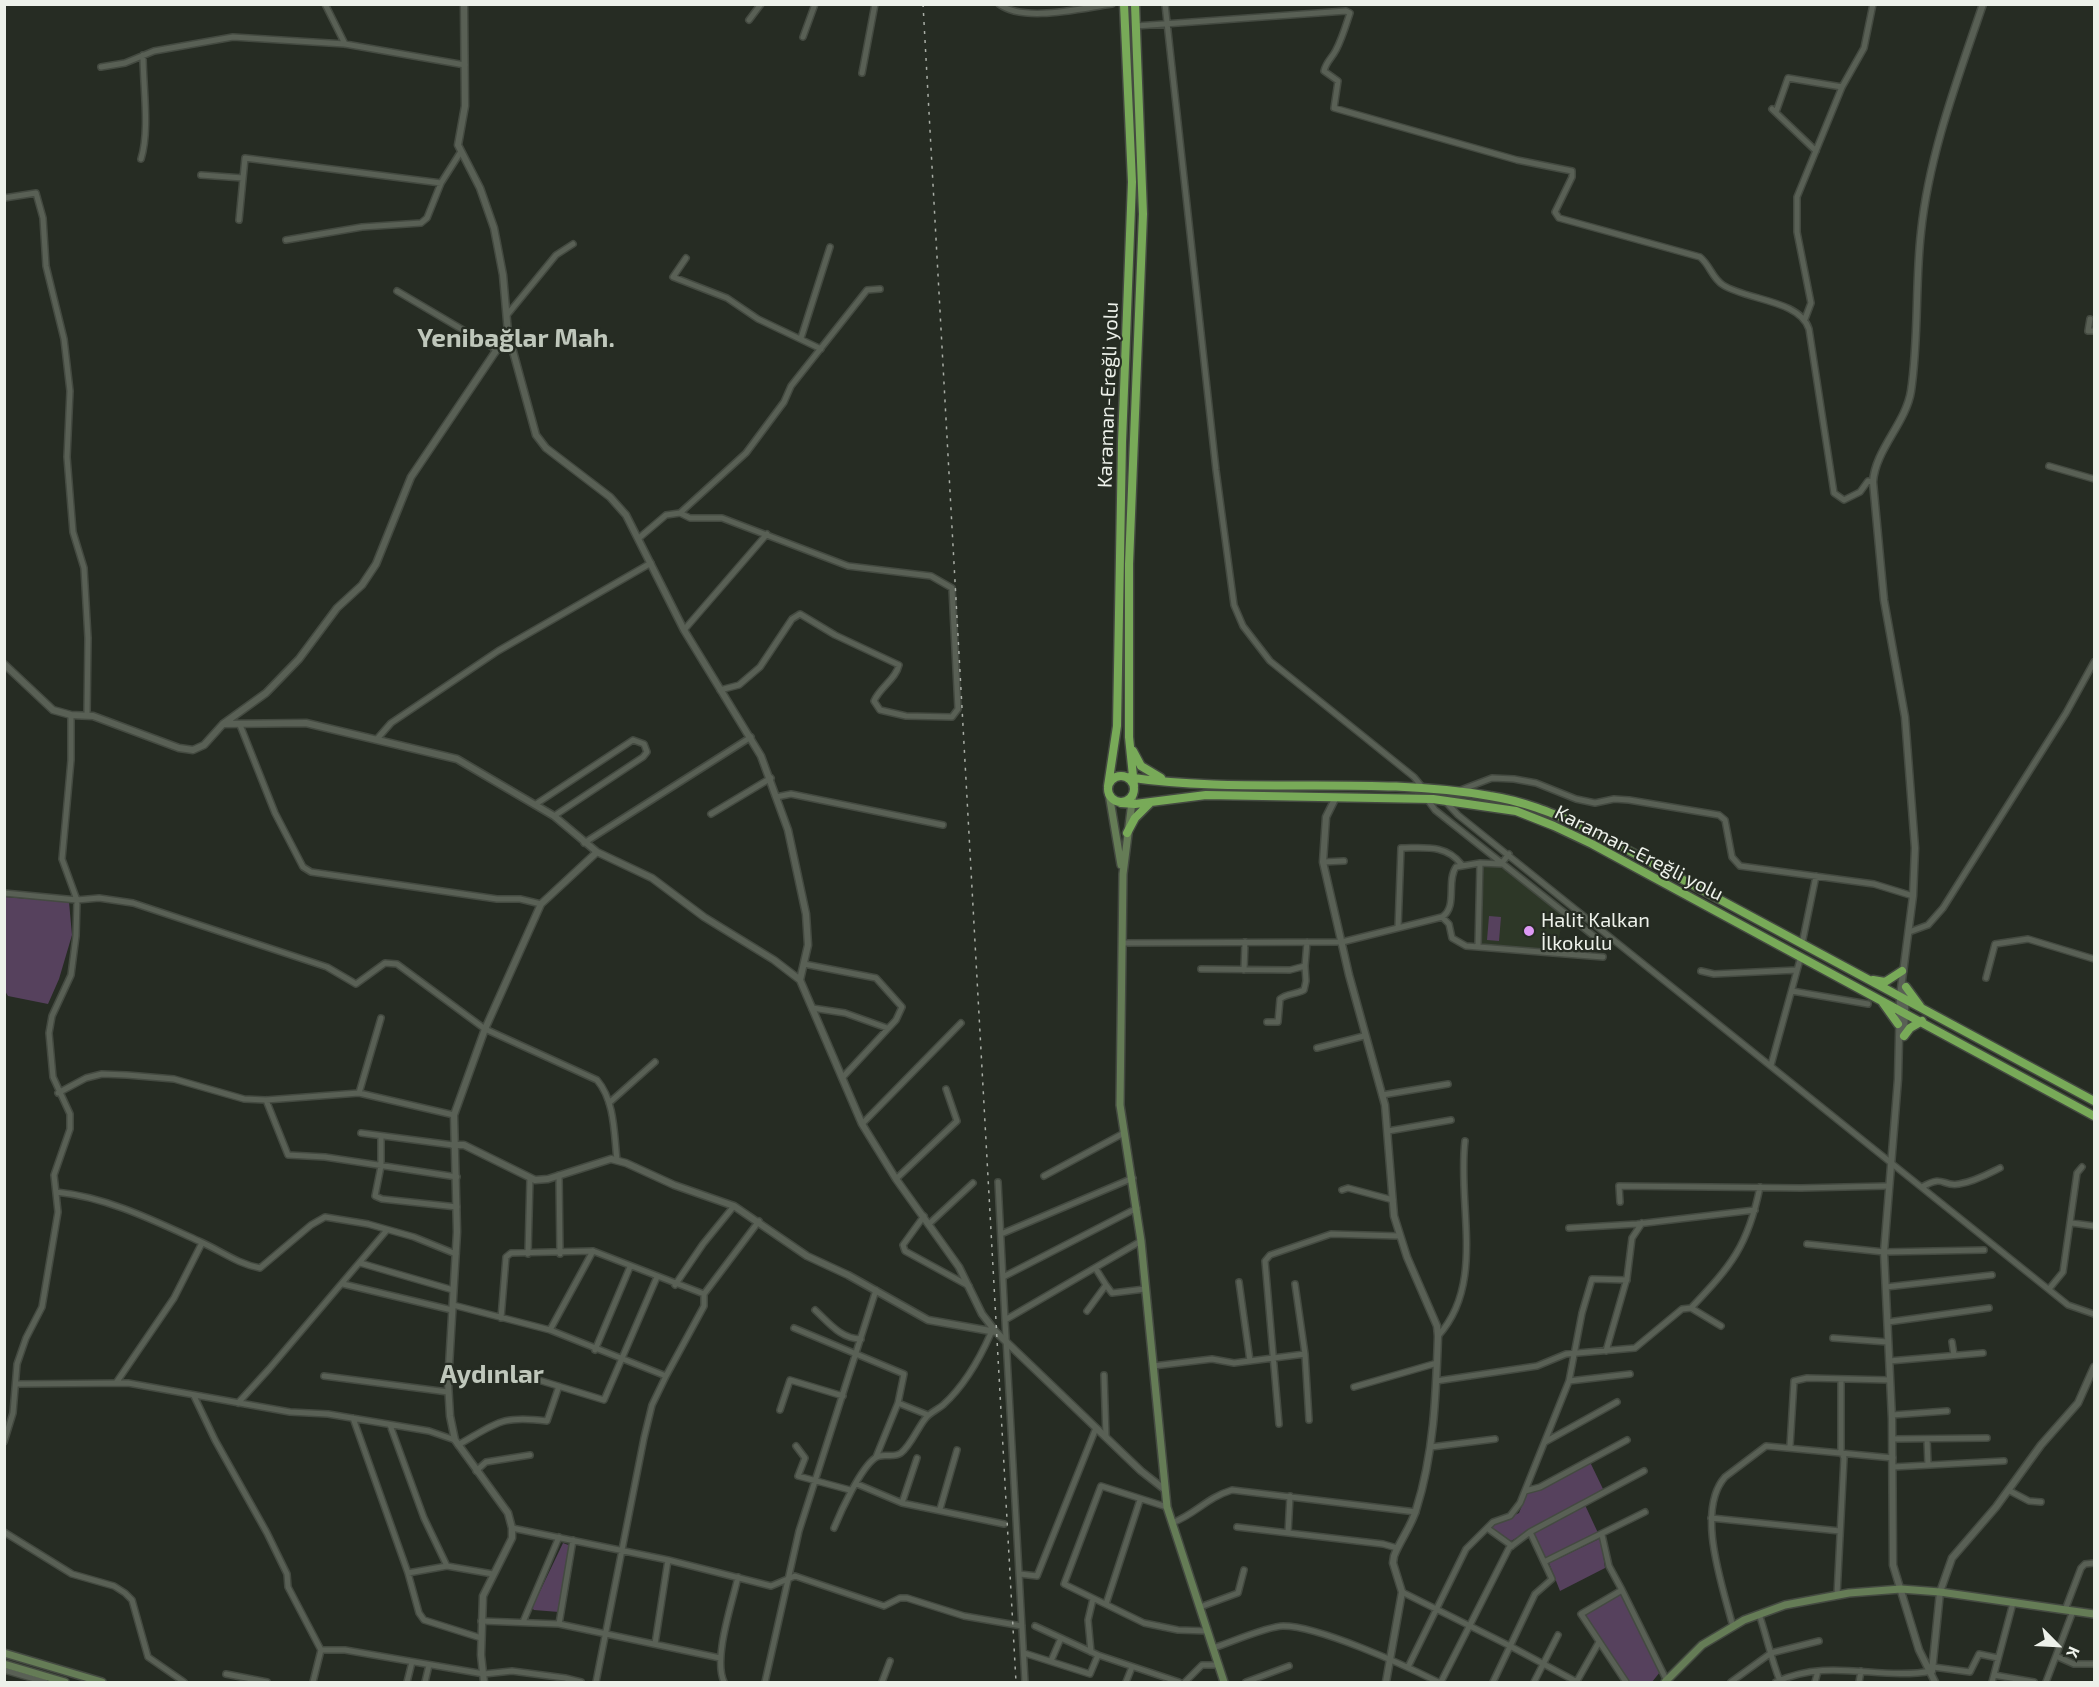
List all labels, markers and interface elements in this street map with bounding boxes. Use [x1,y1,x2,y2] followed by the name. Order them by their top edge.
[1093,301,1123,489] street label: Karaman-Ereğli yolu
[417,322,615,354] district label: Yenibağlar Mah.
[1551,800,1727,906] street label: Karaman-Ereğli yolu
[1541,908,1650,955] place label: Halit Kalkan İlkokulu
[1522,924,1536,938] marker: Halit Kalkan İlkokulu
[440,1358,544,1390] district label: Aydınlar
[2027,1615,2087,1675] north arrow
[2063,1644,2085,1661] text: K

